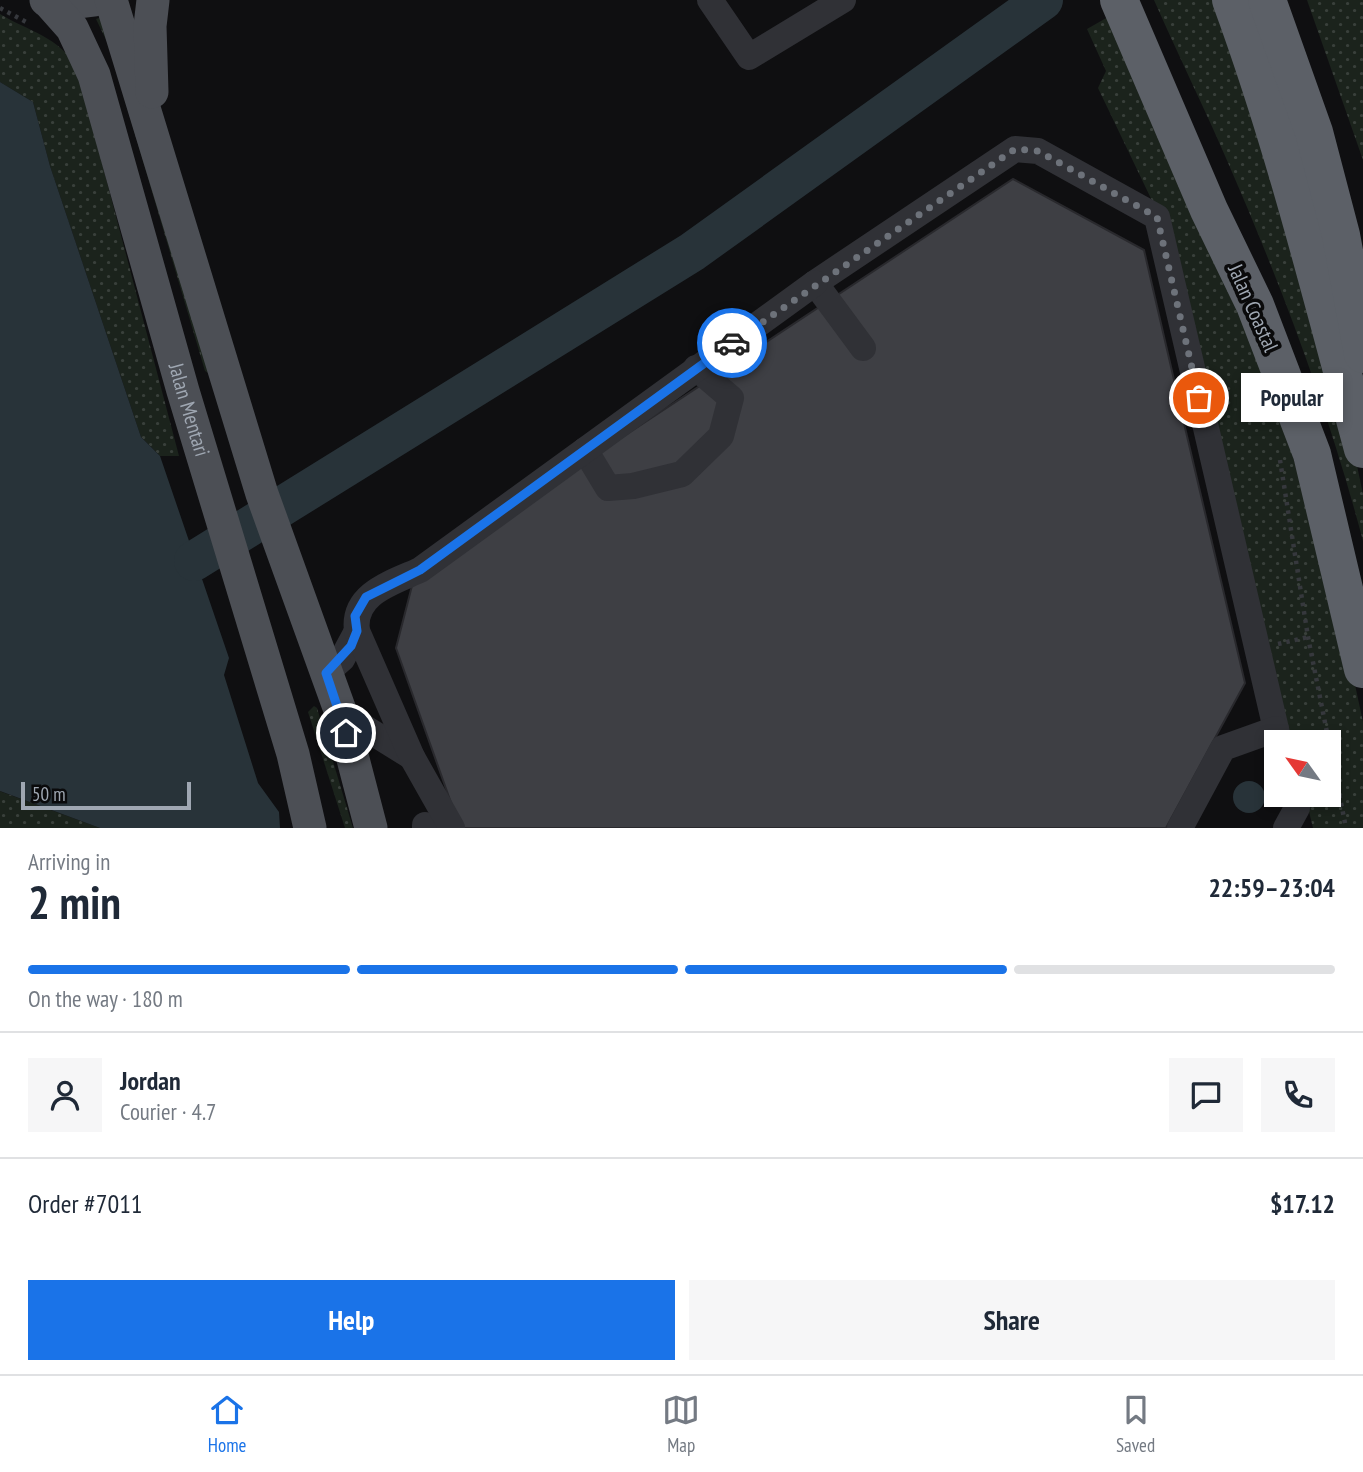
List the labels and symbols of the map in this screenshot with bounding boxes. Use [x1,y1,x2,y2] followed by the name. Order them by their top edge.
[1222,259,1285,356] street label: Jalan Coastal
[697,308,767,378] courier
[162,359,216,460] street label: Jalan Mentari
[1169,368,1229,428] pin
[1241,374,1342,422] callout: Popular
[316,703,376,763] pin
[1264,730,1340,807] north arrow
[21,779,191,811] scale bar

